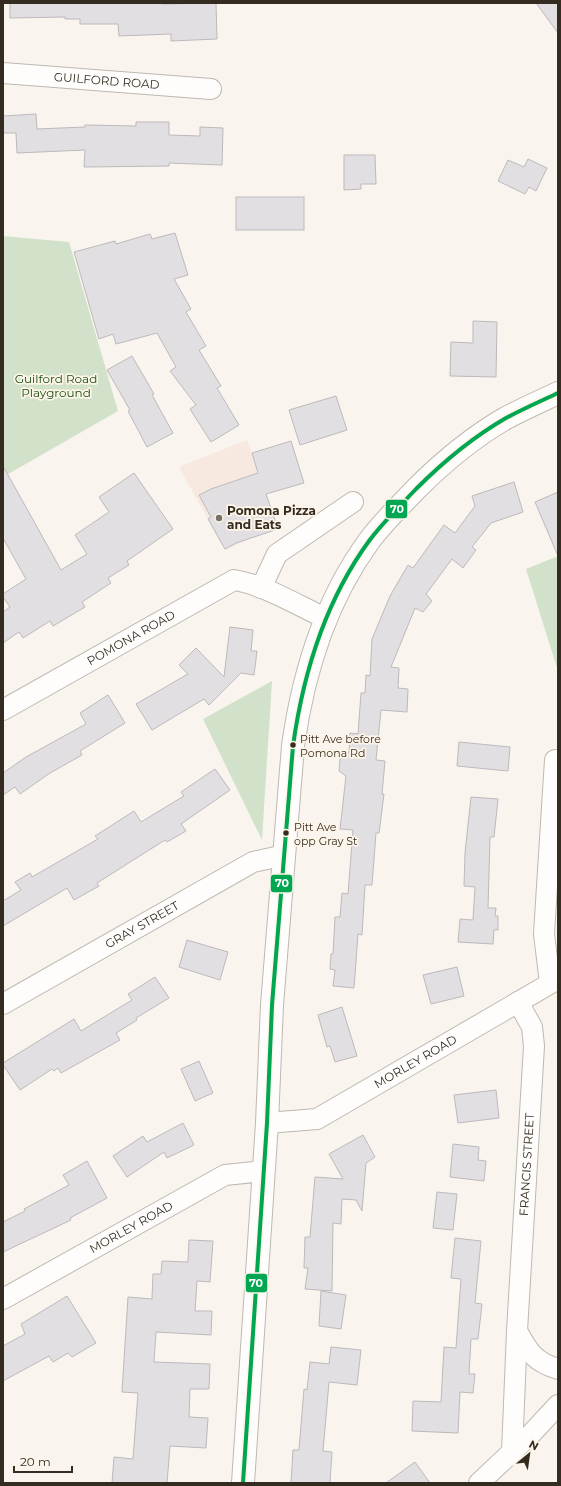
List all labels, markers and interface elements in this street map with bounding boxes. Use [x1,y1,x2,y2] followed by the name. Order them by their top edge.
[53,69,160,92] street label: GUILFORD ROAD
[15,371,97,400] park label: Guilford Road Playground
[385,499,408,519] line badge: 70
[390,502,405,516] text: 70
[227,503,316,532] place label: Pomona Pizza and Eats
[214,513,224,523] marker: Pomona Pizza and Eats
[84,607,178,668] street label: POMONA ROAD
[300,732,381,760] place label: Pitt Ave before Pomona Rd
[288,740,298,750] marker: Pitt Ave before Pomona Rd
[294,820,358,848] place label: Pitt Ave opp Gray St
[281,828,291,838] marker: Pitt Ave opp Gray St
[270,874,293,893] line badge: 70
[275,876,290,890] text: 70
[102,898,182,951] street label: GRAY STREET
[371,1031,459,1091] street label: MORLEY ROAD
[516,1112,537,1216] street label: FRANCIS STREET
[87,1198,175,1256] street label: MORLEY ROAD
[245,1273,268,1293] line badge: 70
[249,1276,264,1290] text: 70
[509,1434,549,1474] north arrow
[527,1437,541,1454] text: N
[14,1448,72,1474] scale bar
[20,1454,51,1469] text: 20 m

